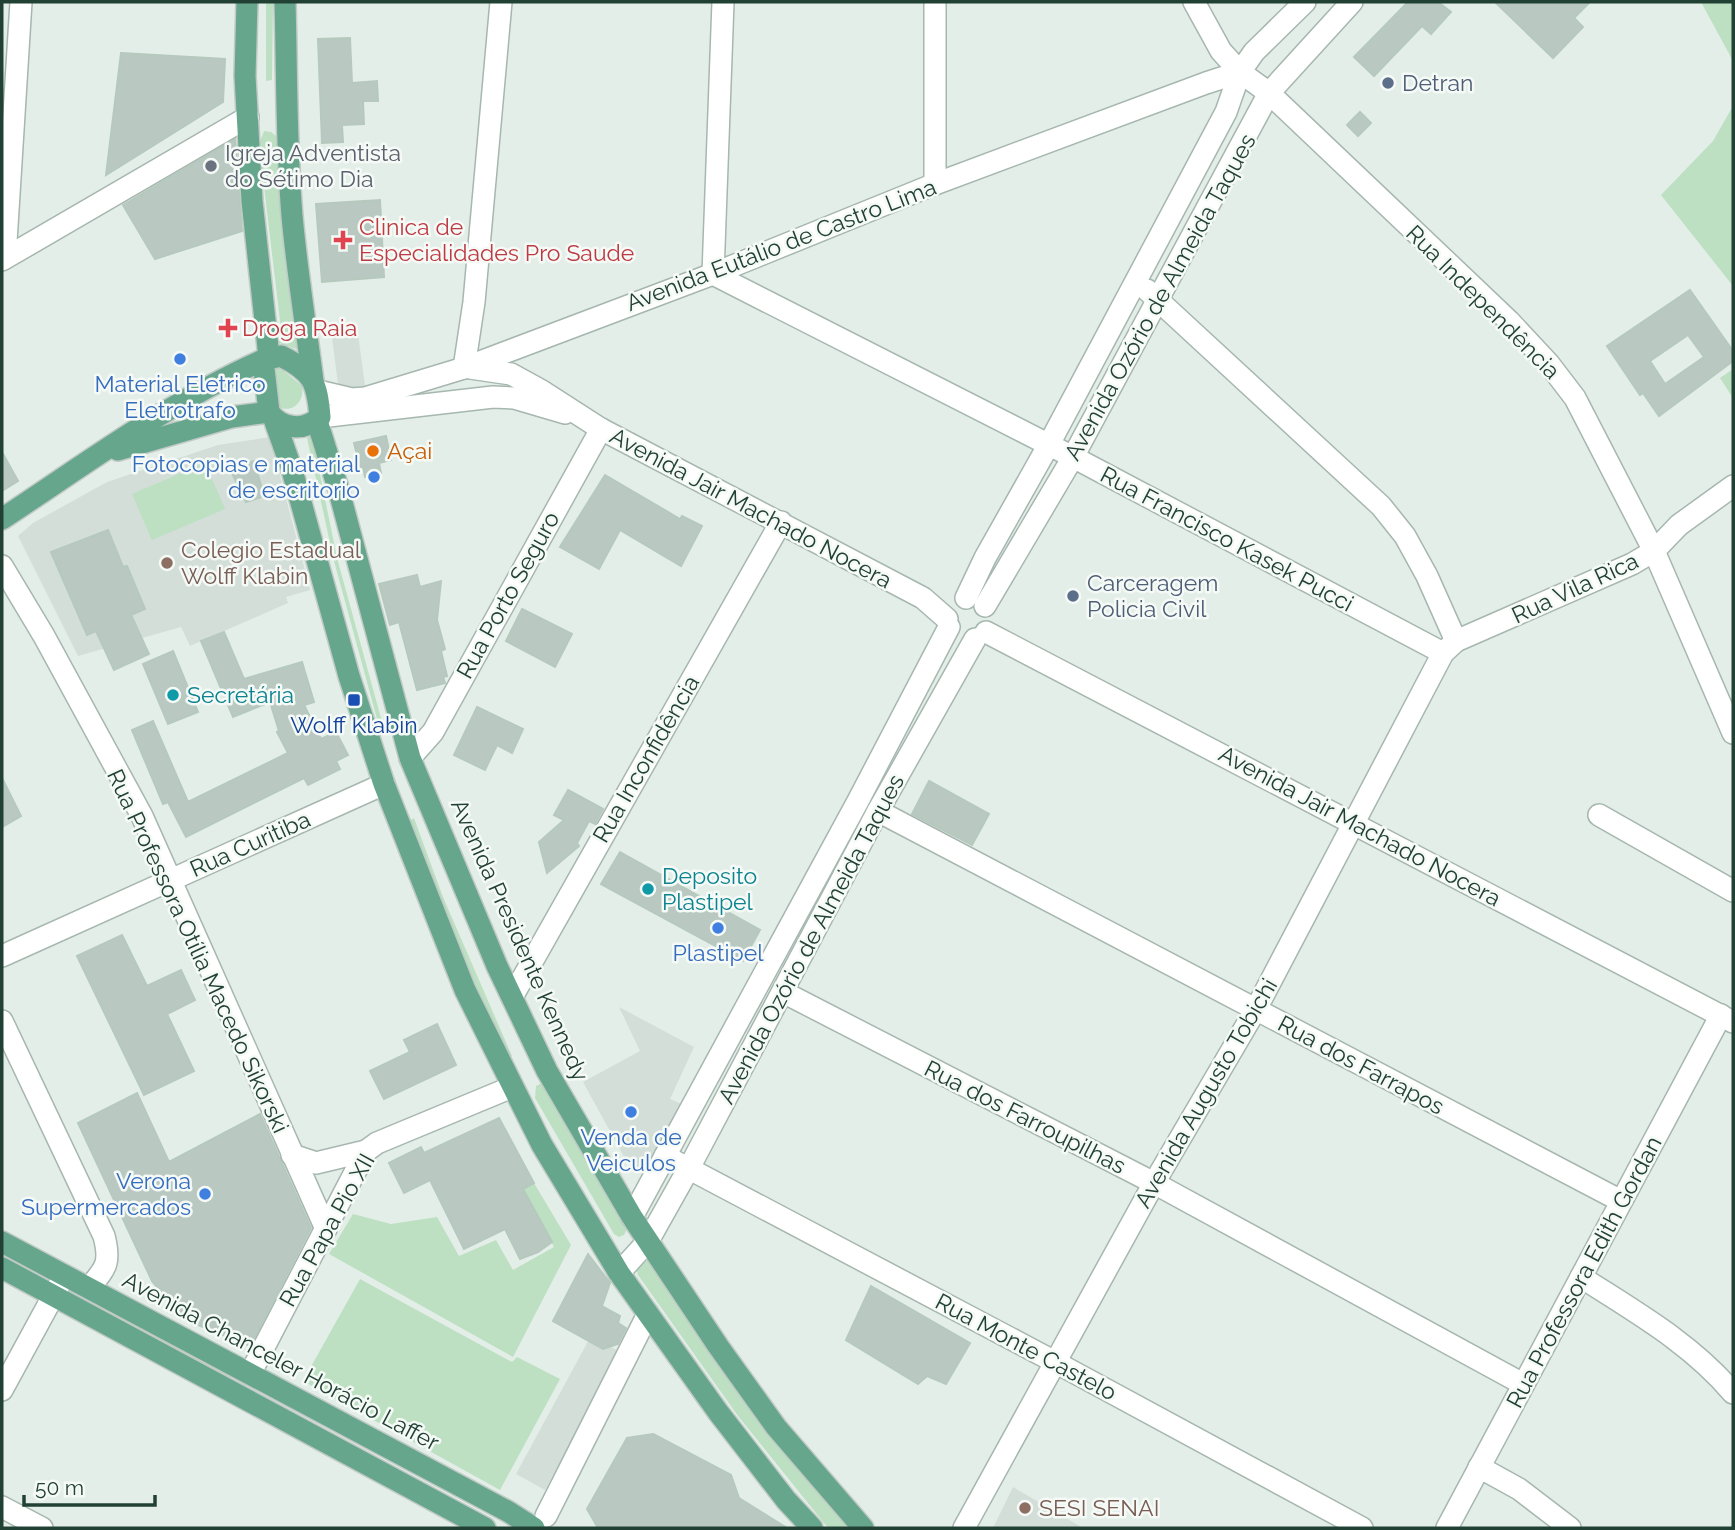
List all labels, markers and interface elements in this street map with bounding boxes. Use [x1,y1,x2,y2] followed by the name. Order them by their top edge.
[1402,69,1474,96] place label: Detran
[1380,75,1396,91] marker: Detran
[1058,129,1261,465] street label: Avenida Ozório de Almeida Taques
[225,139,401,192] place label: Igreja Adventista do Sétimo Dia
[203,158,219,174] marker: Igreja Adventista do Sétimo Dia
[622,173,940,316] street label: Avenida Eutálio de Castro Lima
[359,213,634,266] place label: Clinica de Especialidades Pro Saude
[1401,219,1566,384] street label: Rua Independência
[333,230,353,250] marker: Clinica de Especialidades Pro Saude
[242,314,357,341] place label: Droga Raia
[220,320,236,336] marker: Droga Raia
[172,351,188,367] marker: Material Eletrico Eletrotrafo
[94,370,266,423] place label: Material Eletrico Eletrotrafo
[606,422,897,593] street label: Avenida Jair Machado Nocera
[387,437,432,464] place label: Açai
[365,443,381,459] marker: Açai
[132,450,361,503] place label: Fotocopias e material de escritorio
[1096,460,1358,617] street label: Rua Francisco Kasek Pucci
[366,469,382,485] marker: Fotocopias e material de escritorio
[451,507,565,683] street label: Rua Porto Seguro
[181,536,362,589] place label: Colegio Estadual Wolff Klabin
[1507,546,1642,629] street label: Rua Vila Rica
[159,555,175,571] marker: Colegio Estadual Wolff Klabin
[1087,569,1218,622] place label: Carceragem Policia Civil
[1065,588,1081,604] marker: Carceragem Policia Civil
[587,670,704,847] street label: Rua Inconfidência
[187,681,294,708] place label: Secretária
[165,687,181,703] marker: Secretária
[346,692,362,708] marker: Wolff Klabin
[290,711,418,738] place label: Wolff Klabin
[1215,740,1506,911] street label: Avenida Jair Machado Nocera
[102,765,295,1137] street label: Rua Professora Otília Macedo Sikorski
[712,770,909,1108] street label: Avenida Ozório de Almeida Taques
[446,795,595,1085] street label: Avenida Presidente Kennedy
[185,805,314,882] street label: Rua Curitiba
[662,862,757,915] place label: Deposito Plastipel
[640,881,656,897] marker: Deposito Plastipel
[710,920,726,936] marker: Plastipel
[673,939,764,966] place label: Plastipel
[1129,973,1282,1212] street label: Avenida Augusto Tobichi
[1274,1009,1449,1120] street label: Rua dos Farrapos
[920,1054,1130,1179] street label: Rua dos Farroupilhas
[623,1104,639,1120] marker: Venda de Veiculos
[580,1123,682,1176] place label: Venda de Veiculos
[1500,1131,1667,1412] street label: Rua Professora Edith Gordan
[273,1149,380,1311] street label: Rua Papa Pio XII
[21,1167,191,1220] place label: Verona Supermercados
[197,1186,213,1202] marker: Verona Supermercados
[119,1265,444,1456] street label: Avenida Chanceler Horácio Laffer
[931,1287,1121,1406] street label: Rua Monte Castelo
[24,1464,156,1508] scale bar
[35,1475,84,1500] text: 50 m
[1039,1494,1159,1521] place label: SESI SENAI
[1017,1500,1033,1516] marker: SESI SENAI

